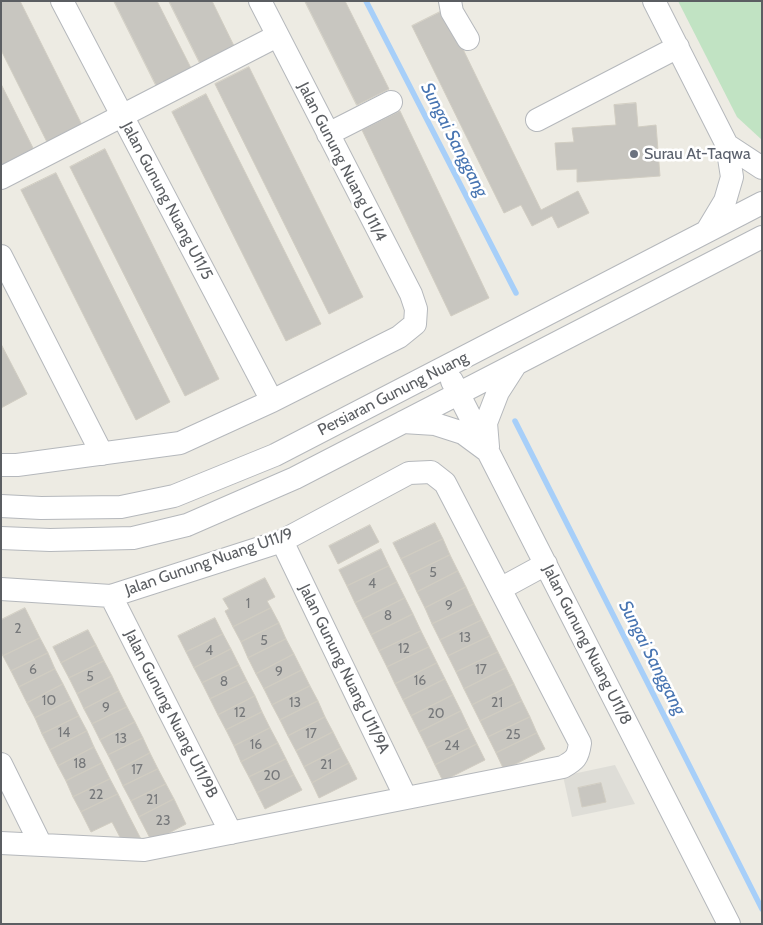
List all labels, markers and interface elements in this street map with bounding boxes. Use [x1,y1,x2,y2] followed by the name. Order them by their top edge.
[294,79,390,245] street label: Jalan Gunung Nuang U11/4
[416,79,492,201] water label: Sungai Sanggang
[117,119,217,283] street label: Jalan Gunung Nuang U11/5
[644,144,751,164] place label: Surau At-Taqwa
[628,148,640,160] marker: Surau At-Taqwa
[315,348,471,440] street label: Persiaran Gunung Nuang
[122,524,296,600] street label: Jalan Gunung Nuang U11/9
[538,562,636,728] street label: Jalan Gunung Nuang U11/8
[429,565,437,581] house number: 5
[368,576,376,592] house number: 4
[295,581,393,757] street label: Jalan Gunung Nuang U11/9A
[246,596,250,612] house number: 1
[614,597,690,719] water label: Sungai Sanggang
[445,598,453,614] house number: 9
[384,608,392,624] house number: 8
[14,621,22,637] house number: 2
[120,627,222,801] street label: Jalan Gunung Nuang U11/9B
[459,630,471,646] house number: 13
[260,633,268,649] house number: 5
[398,641,410,657] house number: 12
[205,643,213,659] house number: 4
[29,662,37,678] house number: 6
[475,662,487,678] house number: 17
[275,664,283,680] house number: 9
[86,669,94,685] house number: 5
[414,673,426,689] house number: 16
[220,674,228,690] house number: 8
[42,693,56,709] house number: 10
[289,695,301,711] house number: 13
[491,695,503,711] house number: 21
[102,700,110,716] house number: 9
[234,705,246,721] house number: 12
[427,706,445,722] house number: 20
[58,725,70,741] house number: 14
[305,726,317,742] house number: 17
[506,727,520,743] house number: 25
[115,731,127,747] house number: 13
[250,737,262,753] house number: 16
[444,738,460,754] house number: 24
[73,756,87,772] house number: 18
[320,757,332,773] house number: 21
[131,762,143,778] house number: 17
[263,768,281,784] house number: 20
[89,787,103,803] house number: 22
[146,792,158,808] house number: 21
[156,813,170,829] house number: 23

